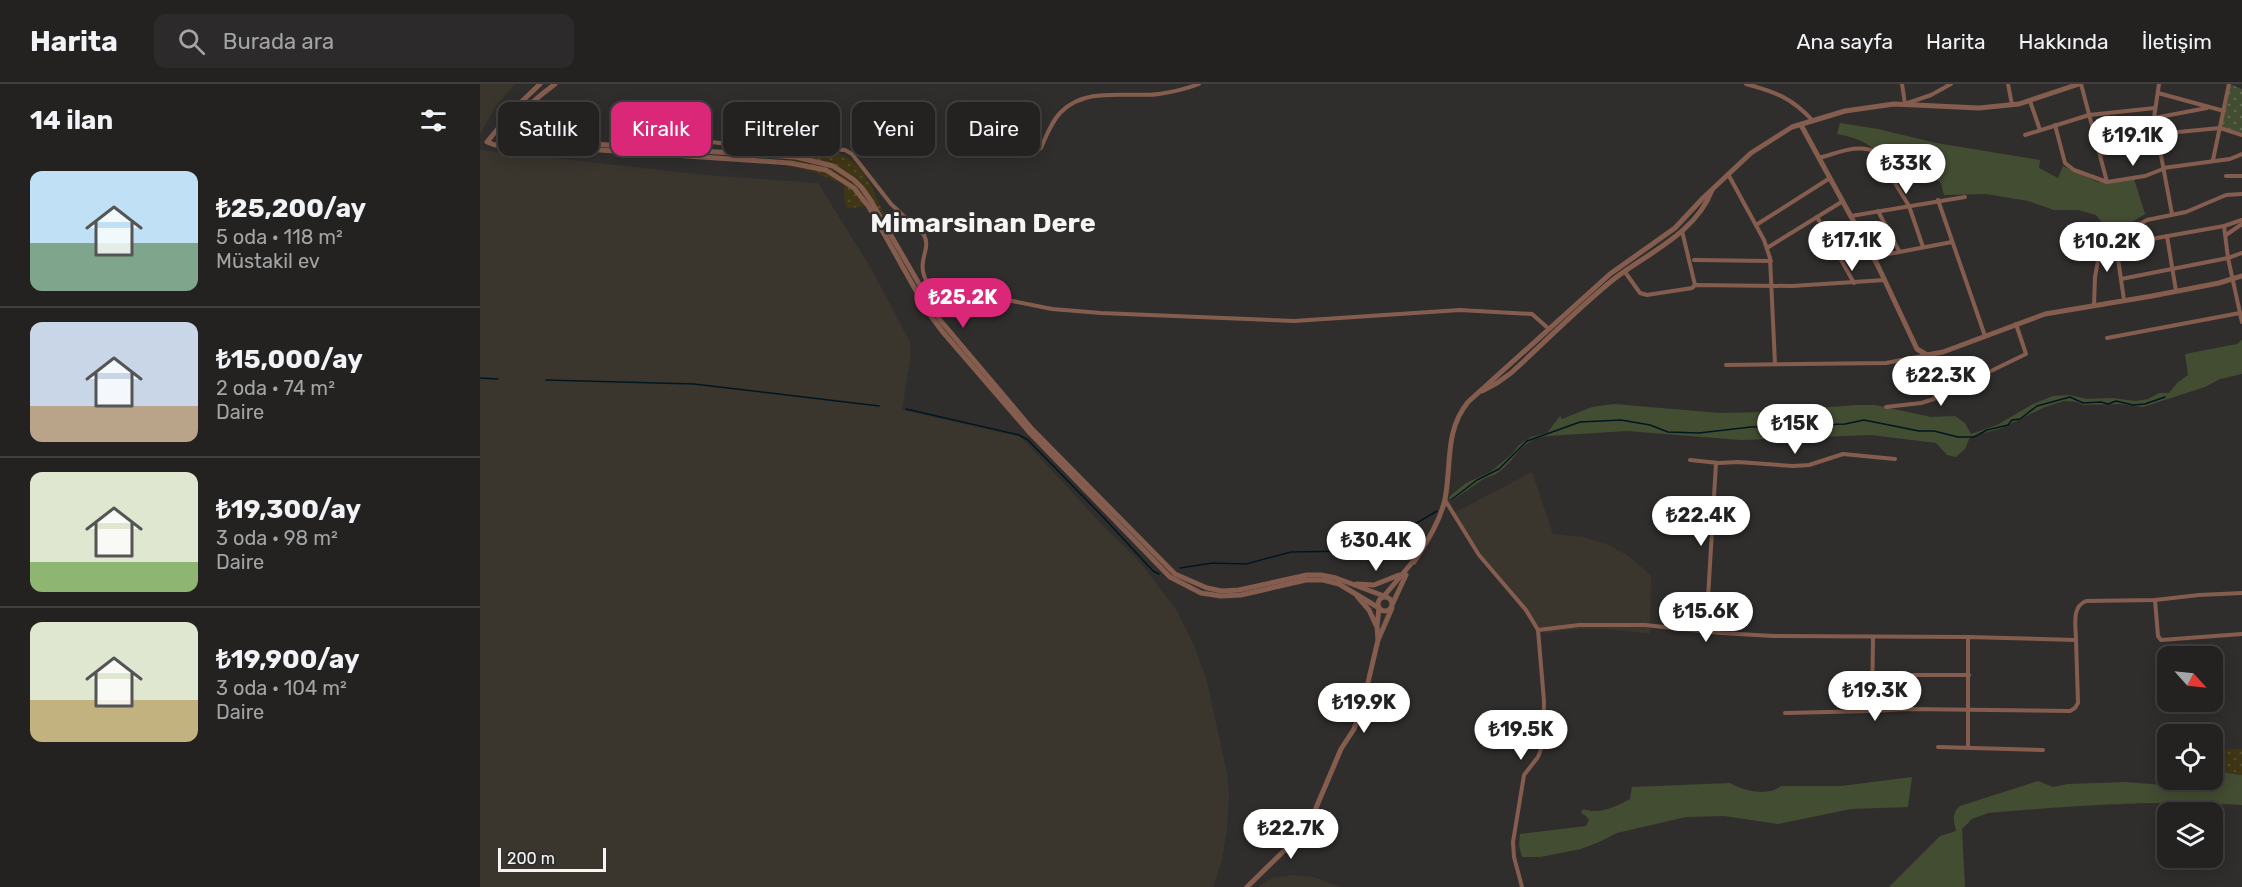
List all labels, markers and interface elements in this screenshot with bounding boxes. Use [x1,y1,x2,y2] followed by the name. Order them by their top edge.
[154,14,574,68] search box
[30,25,118,58] text: Harita
[175,25,208,58] icon: search
[223,28,334,55] text: Burada ara
[1796,29,1893,54] text: Ana sayfa
[1926,29,1986,54] text: Harita
[2019,29,2109,54] text: Hakkında
[2142,29,2212,54] text: İletişim
[498,102,599,156] chip: Satılık
[611,102,711,156] chip: Kiralık
[723,102,840,156] chip: Filtreler
[852,102,935,156] chip: Yeni
[947,102,1040,156] chip: Daire
[417,104,450,137] icon: filters
[30,105,113,136] text: 14 ilan
[2084,116,2182,167] pin: ₺19.1K
[2103,123,2163,147] text: ₺19.1K
[1870,144,1942,195] pin: ₺33K
[1880,151,1932,175] text: ₺33K
[216,193,366,224] text: ₺25,200/ay
[78,195,150,267] icon: home
[870,207,1096,239] district label: Mimarsinan Dere
[1803,221,1901,272] pin: ₺17.1K
[2058,222,2156,273] pin: ₺10.2K
[216,225,343,249] text: 5 oda · 118 m²
[1822,228,1882,252] text: ₺17.1K
[2074,229,2140,253] text: ₺10.2K
[216,249,320,273] text: Müstakil ev
[914,278,1012,329] pin: ₺25.2K
[928,285,998,309] text: ₺25.2K
[216,344,363,375] text: ₺15,000/ay
[78,346,150,418] icon: home
[1892,356,1990,407] pin: ₺22.3K
[1906,363,1976,387] text: ₺22.3K
[216,376,335,400] text: 2 oda · 74 m²
[216,400,264,424] text: Daire
[1759,404,1831,455] pin: ₺15K
[1771,411,1819,435] text: ₺15K
[216,494,361,525] text: ₺19,300/ay
[78,496,150,568] icon: home
[1652,496,1750,547] pin: ₺22.4K
[1666,503,1736,527] text: ₺22.4K
[1327,521,1425,572] pin: ₺30.4K
[216,526,338,550] text: 3 oda · 98 m²
[1341,528,1411,552] text: ₺30.4K
[216,550,264,574] text: Daire
[1657,592,1755,643] pin: ₺15.6K
[1673,599,1739,623] text: ₺15.6K
[216,644,359,675] text: ₺19,900/ay
[78,646,150,718] icon: home
[2157,646,2223,712] north arrow
[2157,646,2223,868] map controls
[1826,671,1924,722] pin: ₺19.3K
[216,676,347,700] text: 3 oda · 104 m²
[1842,678,1908,702] text: ₺19.3K
[1315,683,1413,734] pin: ₺19.9K
[1332,690,1396,714] text: ₺19.9K
[216,700,264,724] text: Daire
[1472,710,1570,761] pin: ₺19.5K
[1488,717,1554,741] text: ₺19.5K
[2157,724,2223,790] button: locate
[2157,802,2223,868] button: layers
[1242,809,1340,860] pin: ₺22.7K
[1257,816,1325,840] text: ₺22.7K
[498,845,606,872] scale bar
[507,849,555,868] text: 200 m

